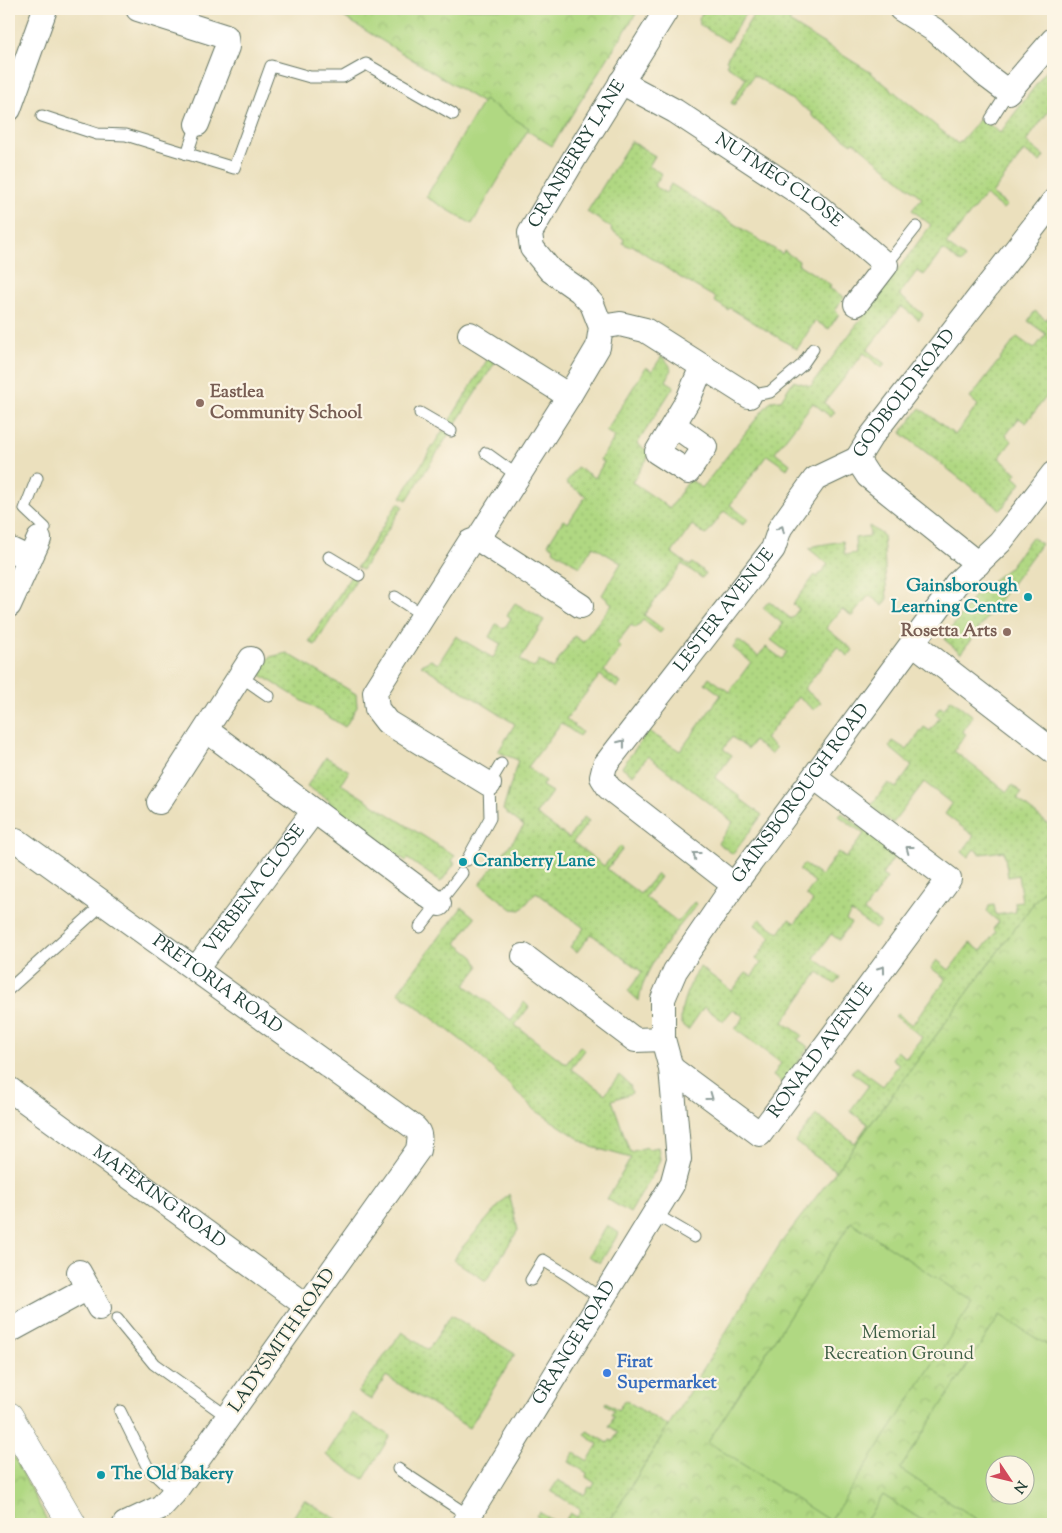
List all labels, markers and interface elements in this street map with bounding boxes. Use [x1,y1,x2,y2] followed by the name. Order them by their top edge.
[522,75,633,234] street label: CRANBERRY LANE
[709,127,848,234] street label: NUTMEG CLOSE
[848,324,962,463] street label: GODBOLD ROAD
[210,380,363,427] place label: Eastlea Community School
[194,397,206,409] marker: Eastlea Community School
[774,526,784,535] one-way arrow
[669,543,781,678] street label: LESTER AVENUE
[891,574,1019,621] place label: Gainsborough Learning Centre
[1022,591,1034,603] marker: Gainsborough Learning Centre
[901,619,997,645] place label: Rosetta Arts
[1001,626,1013,638] marker: Rosetta Arts
[726,698,876,889] street label: GAINSBOROUGH ROAD
[616,740,624,749] one-way arrow
[198,819,312,960] street label: VERBENA CLOSE
[905,846,915,855] one-way arrow
[473,849,596,875] place label: Cranberry Lane
[692,852,702,861] one-way arrow
[457,856,469,868] marker: Cranberry Lane
[147,929,288,1041] street label: PRETORIA ROAD
[876,965,885,975] one-way arrow
[763,978,880,1124] street label: RONALD AVENUE
[704,1091,714,1100] one-way arrow
[86,1140,231,1255] street label: MAFEKING ROAD
[223,1264,343,1418] street label: LADYSMITH ROAD
[527,1276,623,1411] street label: GRANGE ROAD
[824,1321,974,1368] park label: Memorial Recreation Ground
[617,1350,718,1397] place label: Firat Supermarket
[601,1367,613,1379] marker: Firat Supermarket
[984,1456,1034,1506] north arrow
[111,1462,234,1488] place label: The Old Bakery
[95,1469,107,1481] marker: The Old Bakery
[1008,1476,1030,1497] text: N

